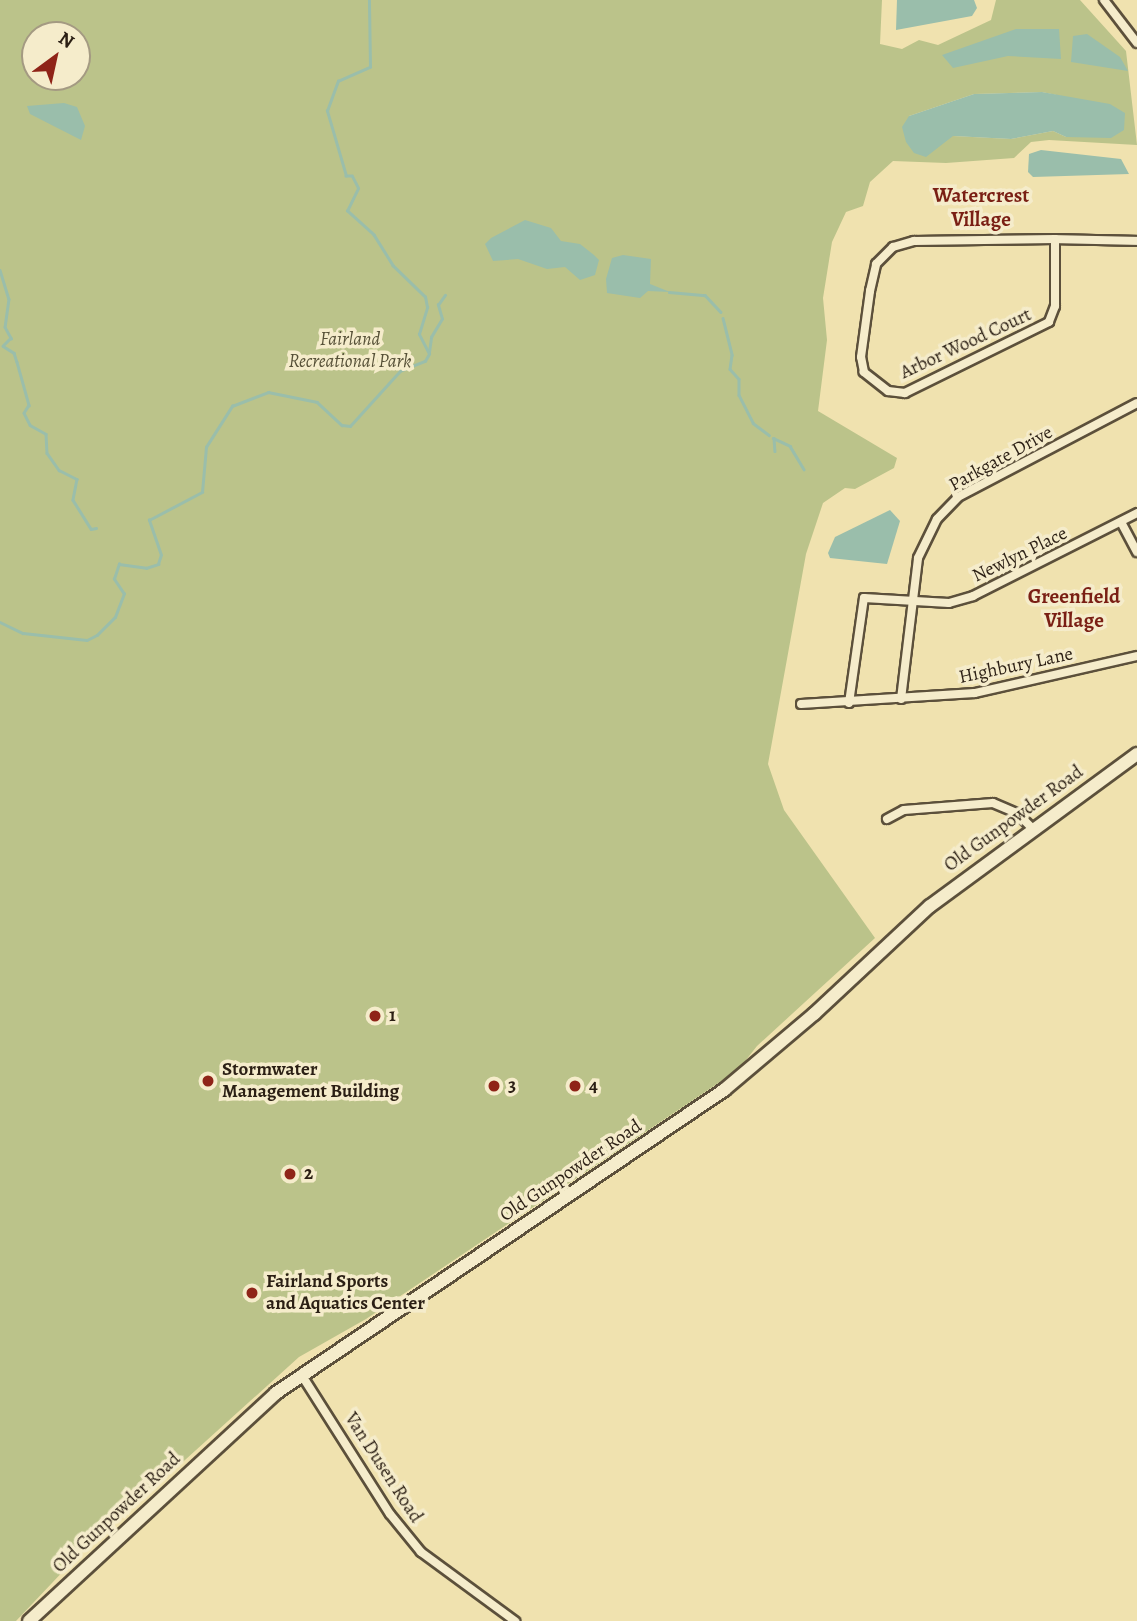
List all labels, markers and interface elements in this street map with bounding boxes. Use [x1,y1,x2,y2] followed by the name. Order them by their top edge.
[21,21,91,91] north arrow
[53,25,79,55] text: N
[933,182,1029,232] district label: Watercrest Village
[897,304,1035,384] street label: Arbor Wood Court
[288,329,412,373] park label: Fairland Recreational Park
[945,421,1057,497] street label: Parkgate Drive
[969,522,1071,588] street label: Newlyn Place
[1028,583,1120,633] district label: Greenfield Village
[957,643,1075,689] street label: Highbury Lane
[940,761,1088,877] street label: Old Gunpowder Road
[389,1005,396,1027] place label: 1
[367,1008,383,1024] marker: 1
[222,1059,399,1103] place label: Stormwater Management Building
[200,1073,216,1089] marker: Stormwater Management Building
[508,1075,516,1097] place label: 3
[589,1075,598,1097] place label: 4
[486,1078,502,1094] marker: 3
[567,1078,583,1094] marker: 4
[496,1115,646,1227] street label: Old Gunpowder Road
[304,1163,313,1185] place label: 2
[282,1166,298,1182] marker: 2
[266,1271,425,1315] place label: Fairland Sports and Aquatics Center
[244,1285,260,1301] marker: Fairland Sports and Aquatics Center
[339,1409,427,1527] street label: Van Dusen Road
[48,1448,186,1578] street label: Old Gunpowder Road

